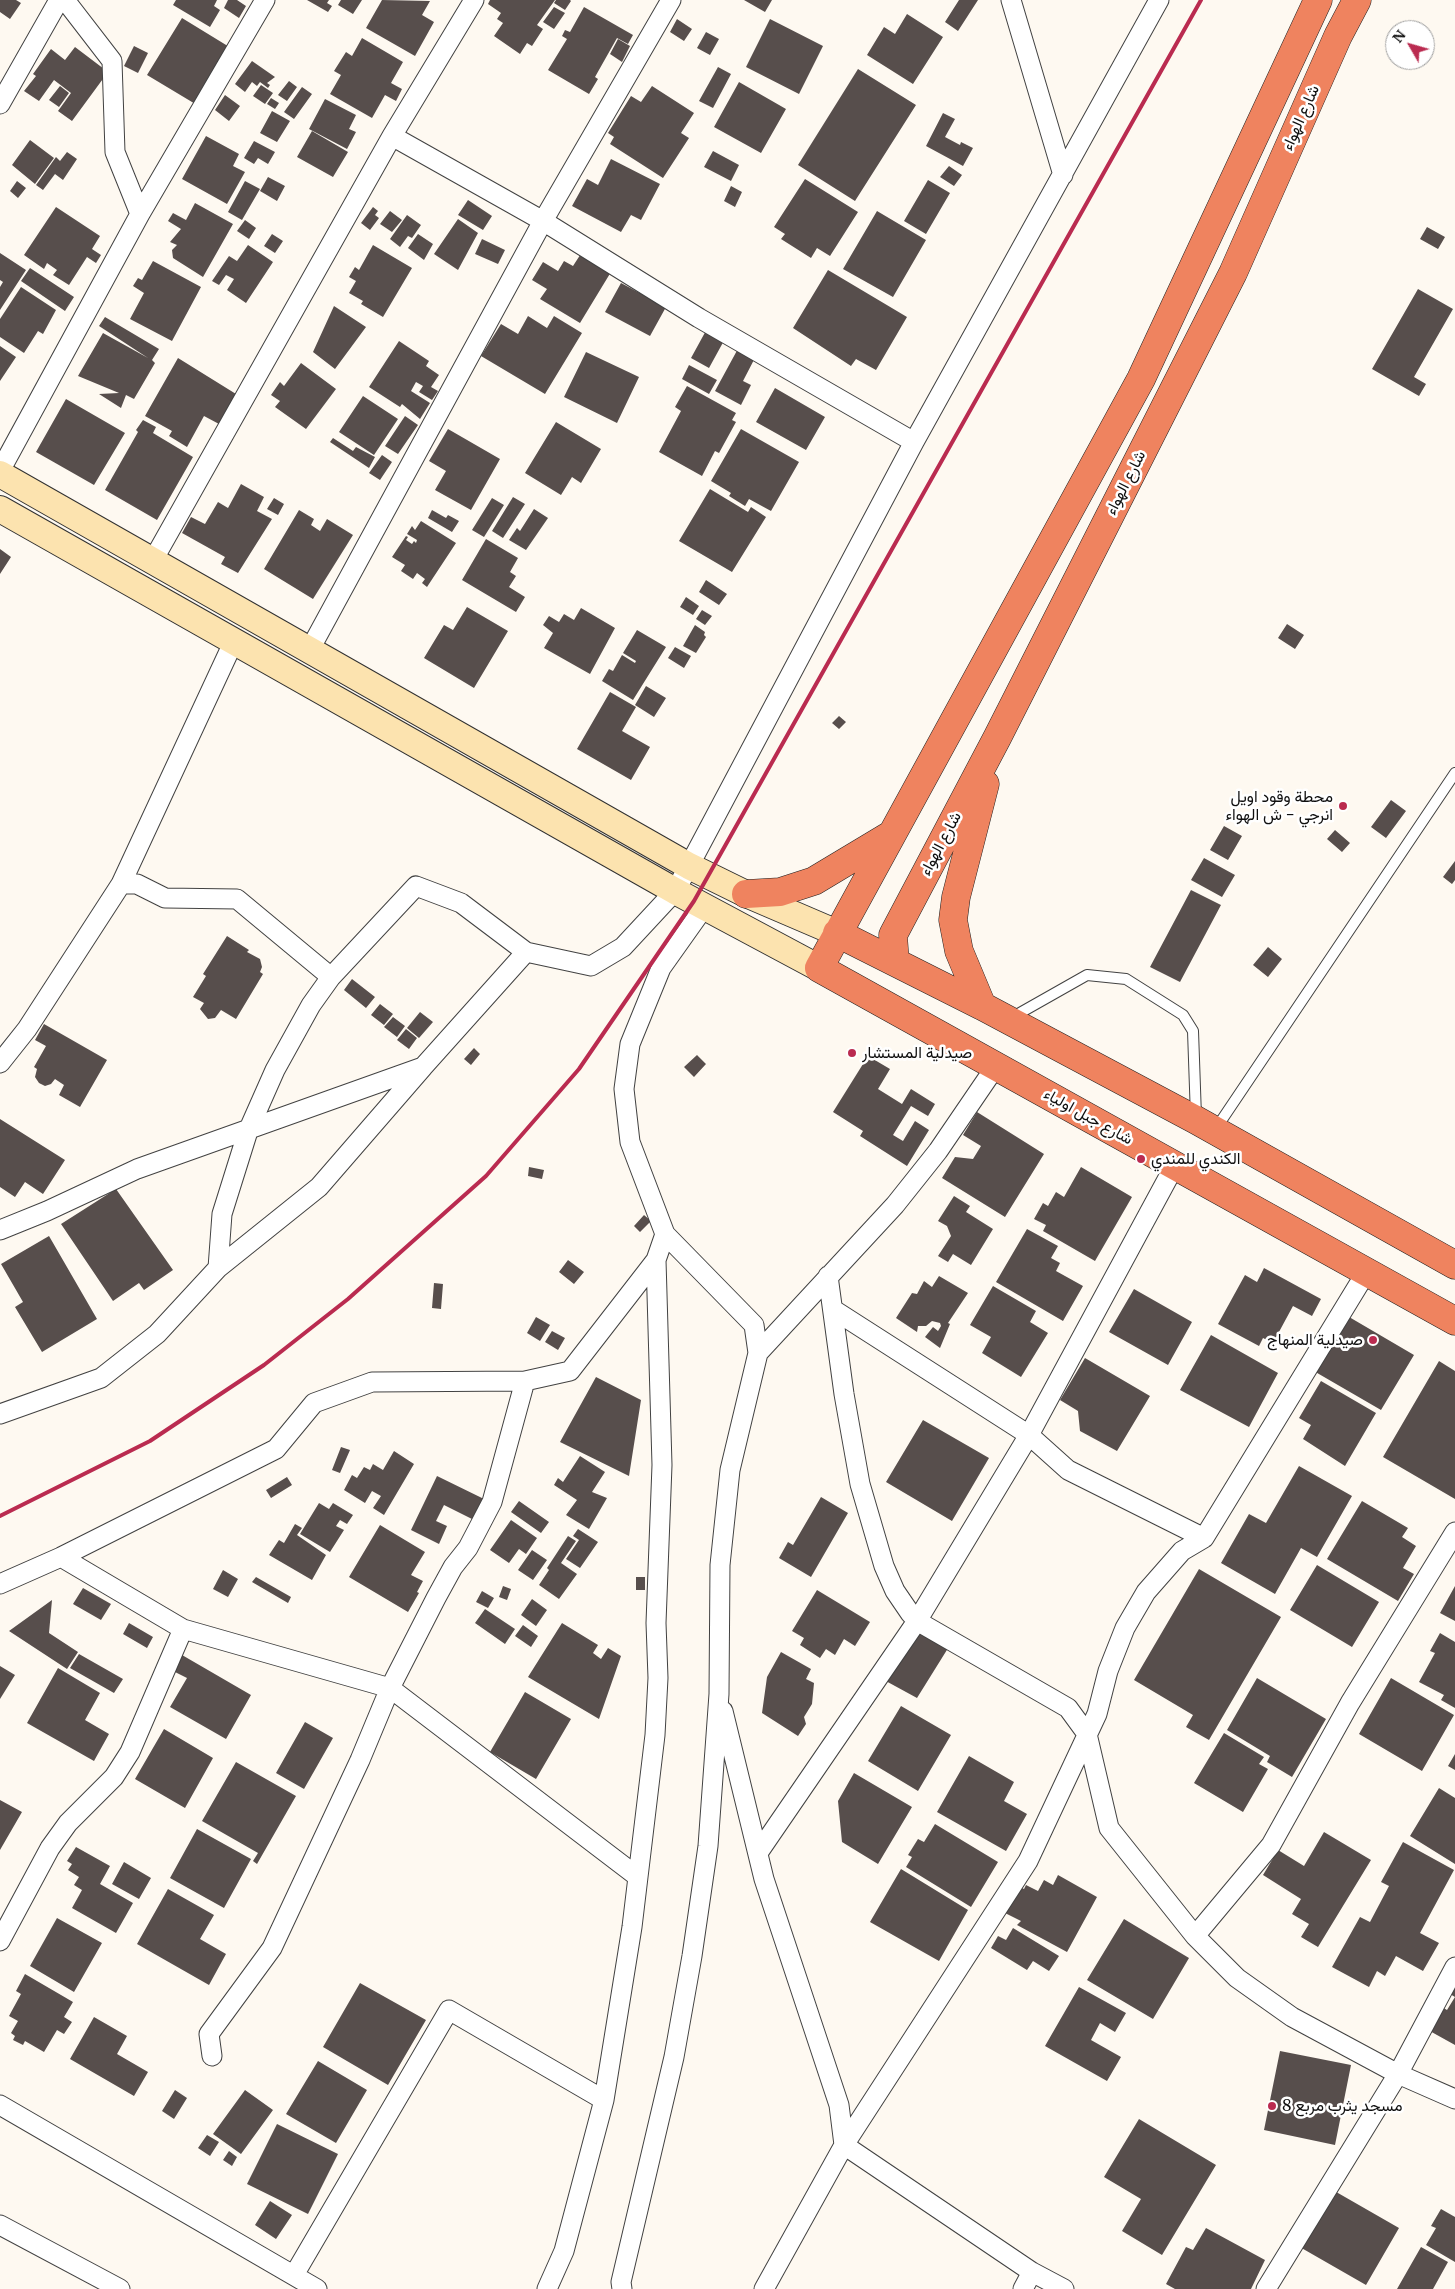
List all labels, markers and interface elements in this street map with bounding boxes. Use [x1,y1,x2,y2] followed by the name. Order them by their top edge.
[1385,20,1435,70] north arrow
[1388,26,1409,46] text: N
[1278,82,1324,154] street label: شارع الهواء
[1102,448,1150,518] street label: شارع الهواء
[1226,787,1333,825] place label: محطة وقود اويل انرجي - ش الهواء
[1337,800,1349,812] marker: محطة وقود اويل انرجي - ش الهواء
[916,809,966,879] street label: شارع الهواء
[862,1043,972,1063] place label: صيدلية المستشار
[846,1047,858,1059] marker: صيدلية المستشار
[1040,1085,1136,1149] street label: شارع جبل اولياء
[1151,1149,1241,1169] place label: الكندي للمندي
[1135,1153,1147,1165] marker: الكندي للمندي
[1267,1330,1363,1350] place label: صيدلية المنهاج
[1367,1334,1379,1346] marker: صيدلية المنهاج
[1282,2096,1403,2116] place label: مسجد يثرب مربع 8
[1266,2100,1278,2112] marker: مسجد يثرب مربع 8

